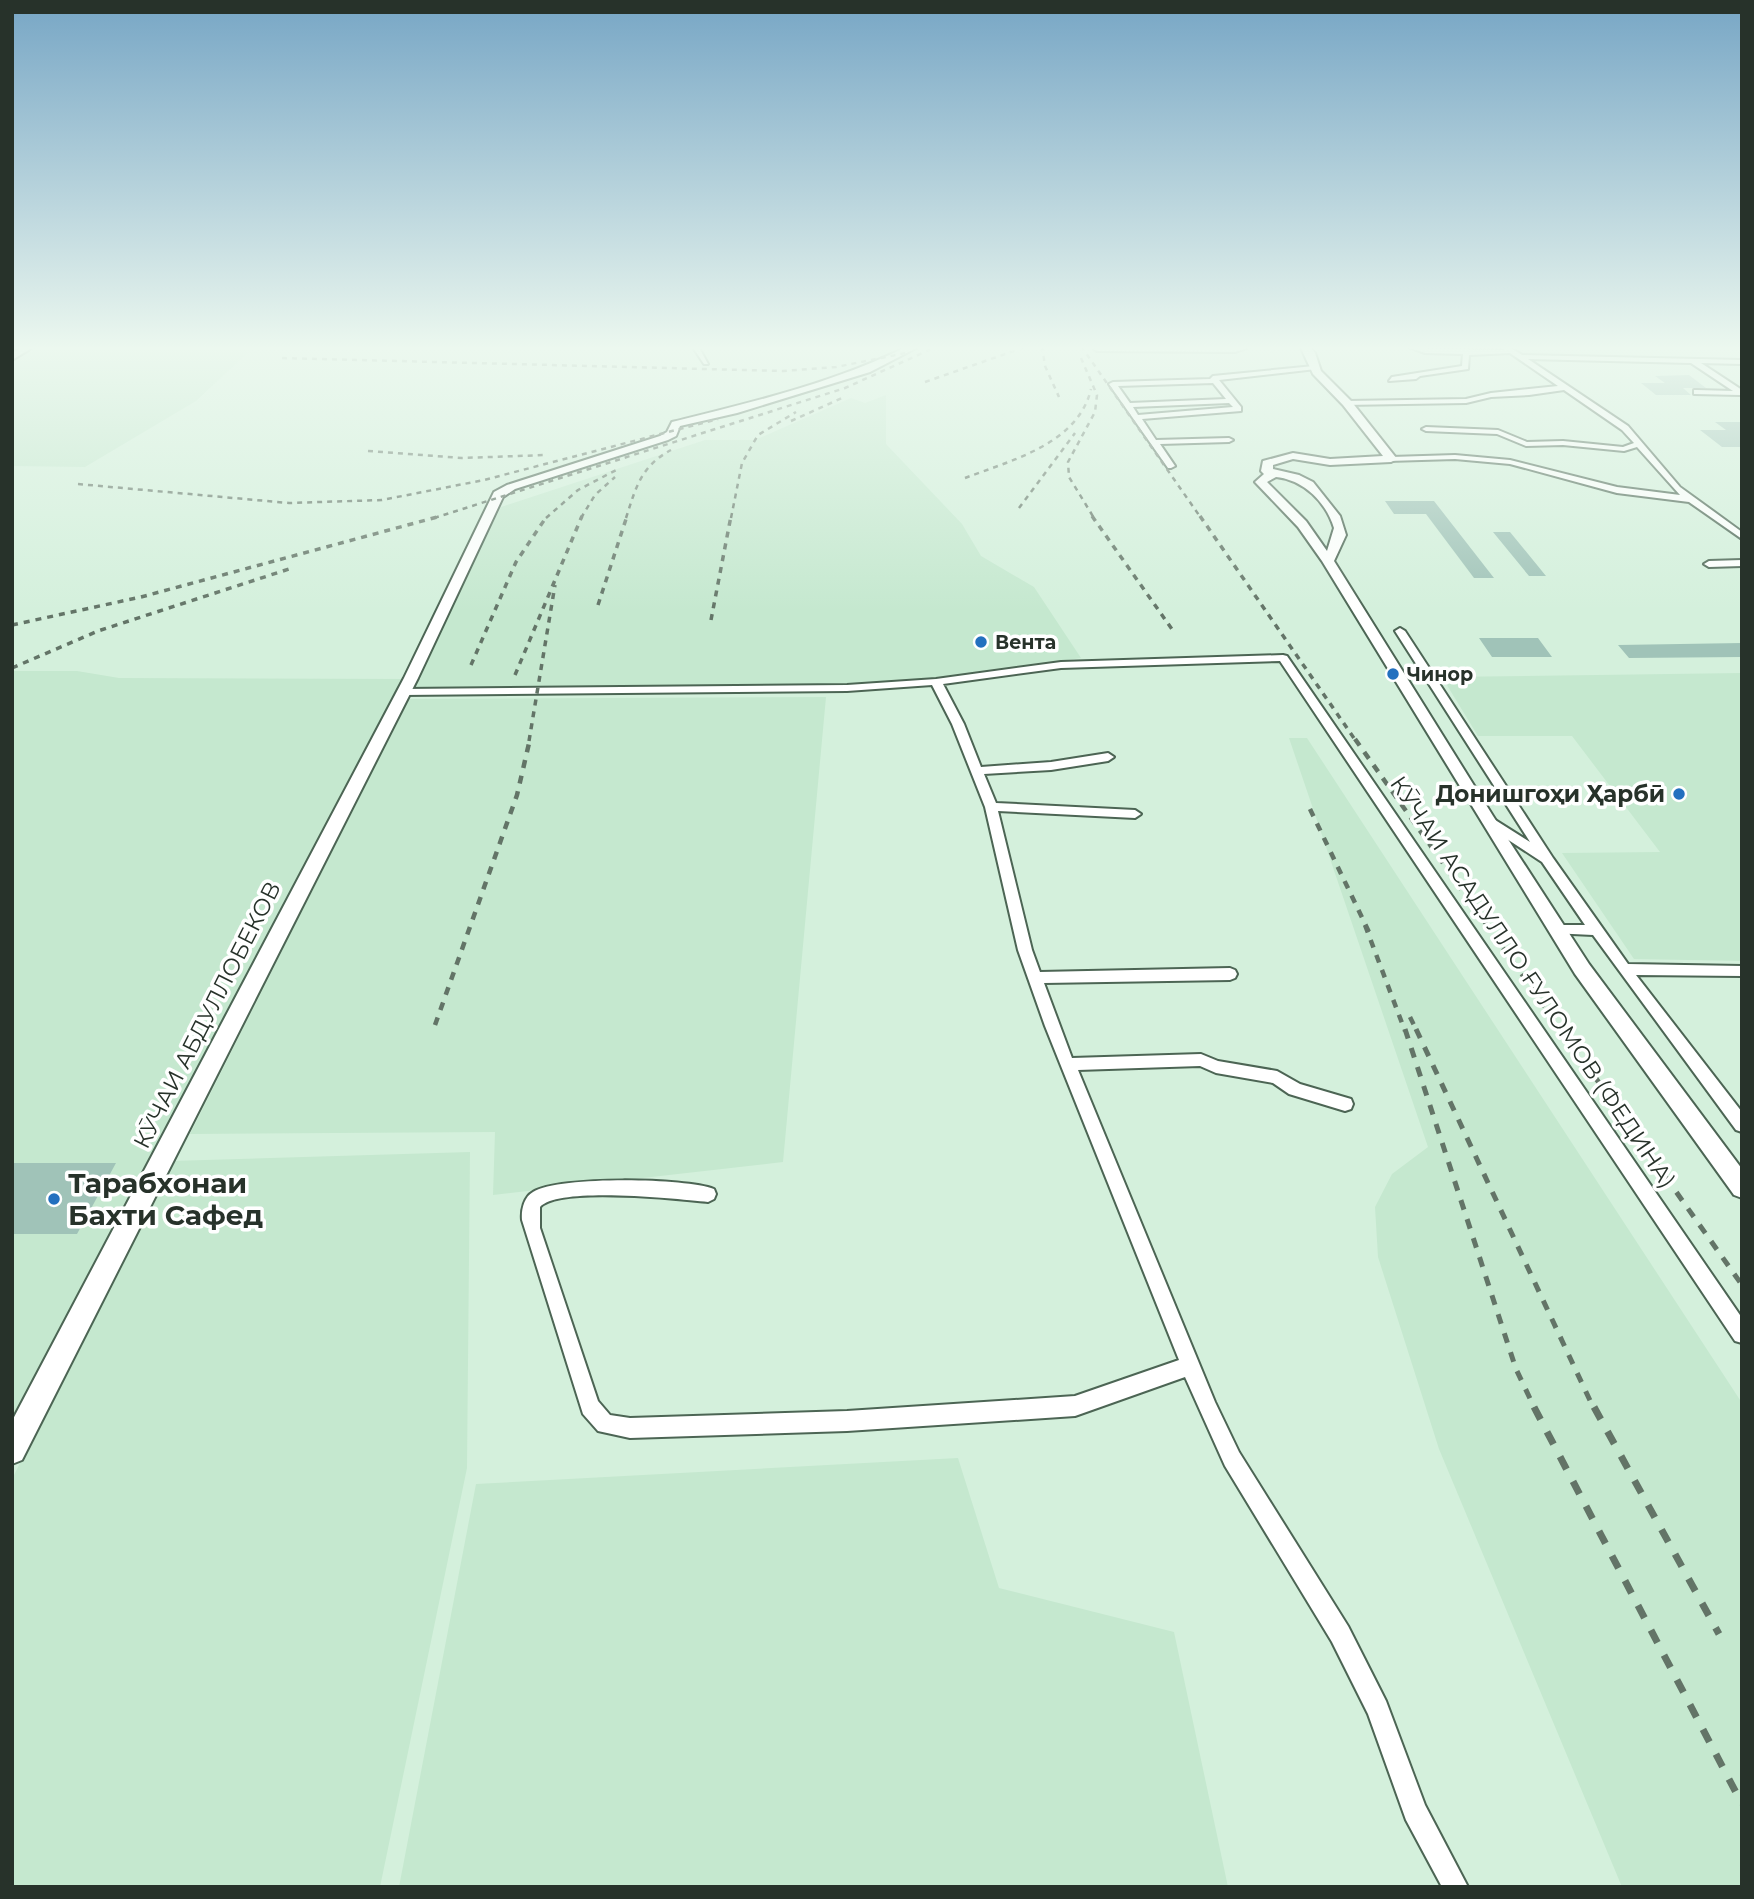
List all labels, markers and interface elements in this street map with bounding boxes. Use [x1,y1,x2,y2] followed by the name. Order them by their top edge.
[995,631,1056,654] place label: Вента
[973,634,989,650] marker: Вента
[1407,663,1473,686] place label: Чинор
[1385,666,1401,682] marker: Чинор
[1384,771,1682,1193] street label: КӮЧАИ АСАДУЛЛО ҒУЛОМОВ (ФЕДИНА)
[1435,780,1665,808] place label: Донишгоҳи Ҳарбӣ
[1671,786,1687,802] marker: Донишгоҳи Ҳарбӣ
[127,877,287,1153] street label: КӮЧАИ АБДУЛЛОБЕКОВ
[68,1166,263,1232] place label: Тарабхонаи Бахти Сафед
[46,1191,62,1207] marker: Тарабхонаи Бахти Сафед

